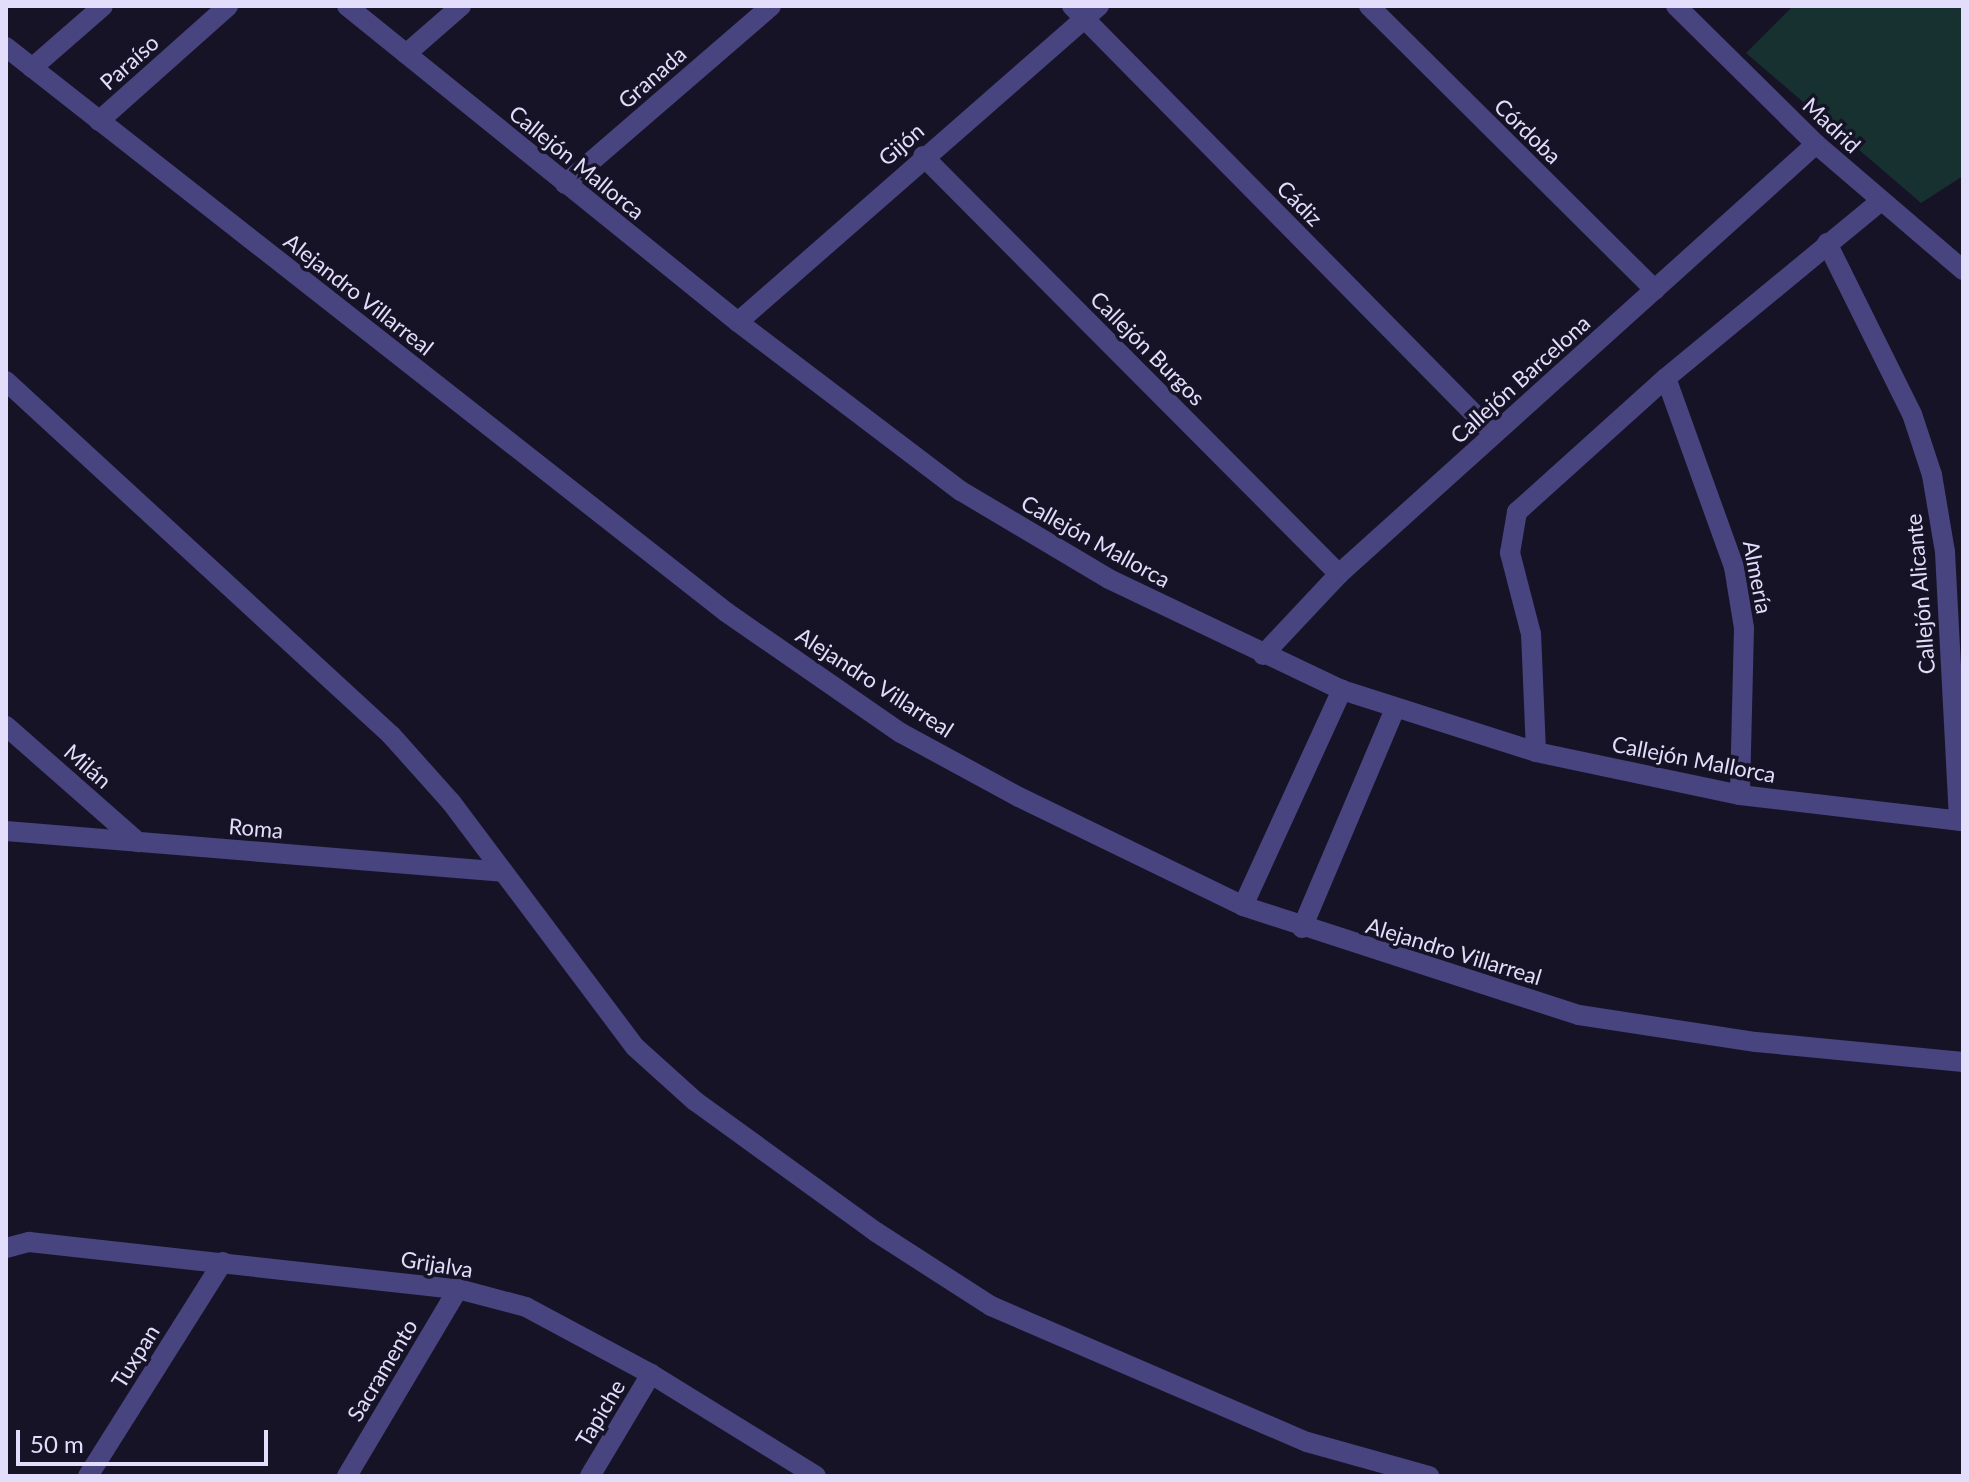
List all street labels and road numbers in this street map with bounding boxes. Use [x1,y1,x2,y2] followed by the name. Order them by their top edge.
[94,29,164,95] street label: Paraíso
[613,40,691,114] street label: Granada
[1798,92,1866,158] street label: Madrid
[1489,93,1567,169] street label: Córdoba
[504,99,650,225] street label: Callejón Mallorca
[873,117,929,171] street label: Gijón
[1272,175,1328,231] street label: Cádiz
[279,227,439,361] street label: Alejandro Villarreal
[1085,285,1211,411] street label: Callejón Burgos
[1445,309,1595,449] street label: Callejón Barcelona
[1017,489,1175,593] street label: Callejón Mallorca
[1900,512,1940,676] street label: Callejón Alicante
[1738,538,1778,616] street label: Almería
[791,621,959,743] street label: Alejandro Villarreal
[1610,730,1778,788] street label: Callejón Mallorca
[59,738,117,794] street label: Milán
[228,812,284,844] street label: Roma
[1363,912,1545,990] street label: Alejandro Villarreal
[399,1245,475,1283] street label: Grijalva
[341,1314,423,1426] street label: Sacramento
[105,1320,165,1392] street label: Tuxpan
[570,1375,630,1451] street label: Tapiche

